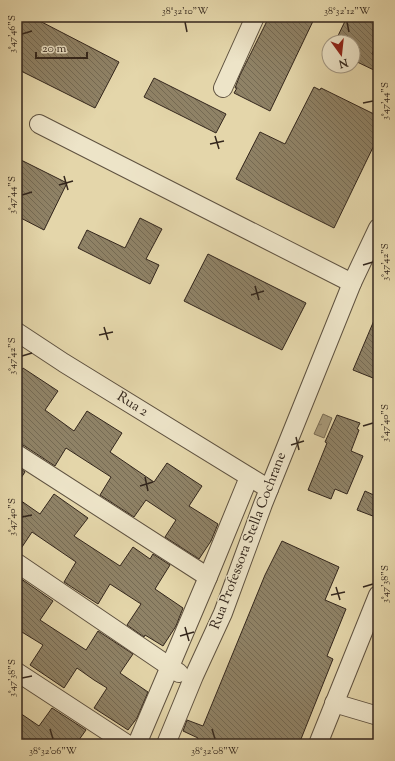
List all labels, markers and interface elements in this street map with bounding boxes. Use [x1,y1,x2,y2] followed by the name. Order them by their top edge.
[162,4,208,19] text: 38°32'10"W
[324,4,370,19] text: 38°32'12"W
[5,15,20,53] text: 3°47'46"S
[36,34,87,60] scale bar
[321,34,361,74] north arrow
[42,40,67,58] text: 20 m
[337,54,351,72] text: N
[378,82,393,120] text: 3°47'44"S
[5,176,20,214] text: 3°47'44"S
[378,243,393,281] text: 3°47'42"S
[5,337,20,375] text: 3°47'42"S
[112,388,152,423] street label: Rua 2
[378,404,393,442] text: 3°47'40"S
[206,450,292,632] street label: Rua Professora Stella Cochrane
[5,498,20,536] text: 3°47'40"S
[378,565,393,603] text: 3°47'38"S
[5,659,20,697] text: 3°47'38"S
[29,744,77,759] text: 38°32'06"W
[191,744,239,759] text: 38°32'08"W

